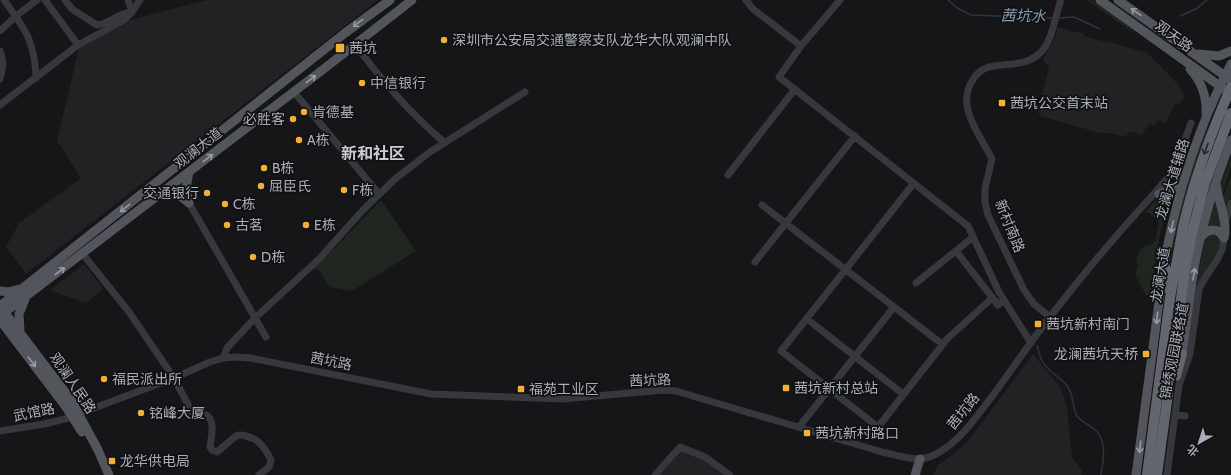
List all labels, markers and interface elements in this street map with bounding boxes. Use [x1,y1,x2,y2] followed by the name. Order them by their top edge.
[1000,7,1047,25] water label: 茜坑水
[1131,8,1142,16] one-way arrow
[1152,16,1196,56] street label: 观天路
[353,19,364,27] one-way arrow
[452,31,732,49] place label: 深圳市公安局交通警察支队龙华大队观澜中队
[439,35,449,45] marker: 深圳市公安局交通警察支队龙华大队观澜中队
[349,39,377,57] place label: 茜坑
[334,42,346,54] marker: 茜坑
[370,74,426,92] place label: 中信银行
[305,75,316,83] one-way arrow
[357,78,367,88] marker: 中信银行
[1010,94,1108,112] place label: 茜坑公交首末站
[997,98,1007,108] marker: 茜坑公交首末站
[312,103,354,121] place label: 肯德基
[299,107,309,117] marker: 肯德基
[243,110,285,128] place label: 必胜客
[288,114,298,124] marker: 必胜客
[170,124,226,172] street label: 观澜大道
[307,131,330,149] place label: A栋
[294,135,304,145] marker: A栋
[1151,136,1193,222] street label: 龙澜大道辅路
[1201,143,1209,155] one-way arrow
[341,144,405,163] district label: 新和社区
[202,154,213,162] one-way arrow
[272,159,294,177] place label: B栋
[259,163,269,173] marker: B栋
[269,177,311,195] place label: 屈臣氏
[256,181,266,191] marker: 屈臣氏
[352,181,373,199] place label: F栋
[143,184,199,202] place label: 交通银行
[339,185,349,195] marker: F栋
[202,188,212,198] marker: 交通银行
[233,195,256,213] place label: C栋
[991,197,1029,255] street label: 新村南路
[220,199,230,209] marker: C栋
[119,203,130,212] one-way arrow
[235,216,263,234] place label: 古茗
[314,216,336,234] place label: E栋
[222,220,232,230] marker: 古茗
[301,220,311,230] marker: E栋
[1167,220,1175,233] one-way arrow
[1147,246,1173,304] street label: 龙澜大道
[261,248,285,266] place label: D栋
[248,252,258,262] marker: D栋
[54,266,65,275] one-way arrow
[1190,267,1198,280] one-way arrow
[1156,301,1192,401] street label: 锦绣观园联络道
[1153,311,1160,324] one-way arrow
[1046,315,1130,333] place label: 茜坑新村南门
[1033,319,1043,329] marker: 茜坑新村南门
[1054,345,1138,363] place label: 龙澜茜坑天桥
[309,348,353,374] street label: 茜坑路
[46,349,100,417] street label: 观澜人民路
[1141,349,1151,359] marker: 龙澜茜坑天桥
[28,357,36,368] one-way arrow
[112,370,182,388] place label: 福民派出所
[629,370,671,390] street label: 茜坑路
[99,374,109,384] marker: 福民派出所
[794,379,878,397] place label: 茜坑新村总站
[529,380,599,398] place label: 福苑工业区
[781,383,791,393] marker: 茜坑新村总站
[516,384,526,394] marker: 福苑工业区
[943,389,983,433] street label: 茜坑路
[12,399,56,425] street label: 武馆路
[149,404,205,422] place label: 铭峰大厦
[136,408,146,418] marker: 铭峰大厦
[1179,423,1219,463] north arrow
[815,424,899,442] place label: 茜坑新村路口
[802,428,812,438] marker: 茜坑新村路口
[1136,440,1144,453] one-way arrow
[1184,442,1201,460] text: 北
[120,452,190,470] place label: 龙华供电局
[107,456,117,466] marker: 龙华供电局

